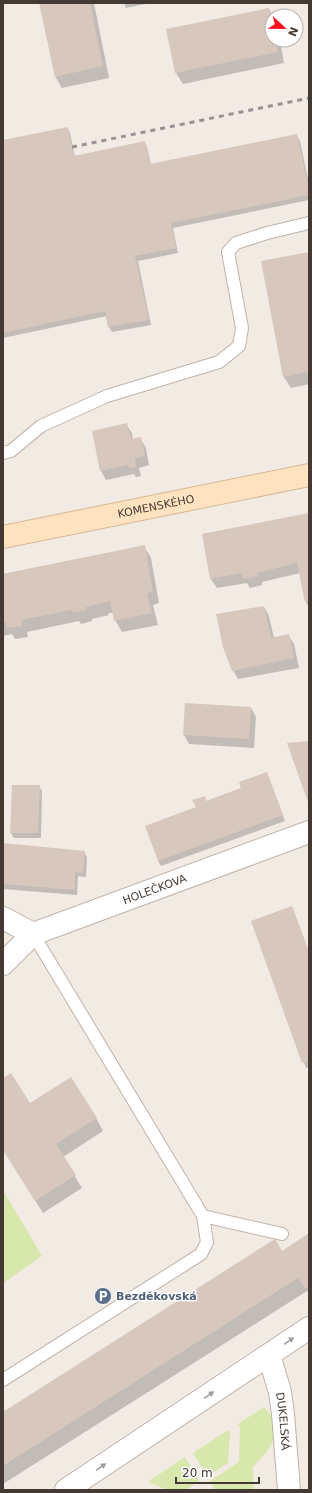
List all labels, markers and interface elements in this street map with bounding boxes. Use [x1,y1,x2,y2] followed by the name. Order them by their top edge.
[264,8,304,48] north arrow
[285,25,301,38] text: N
[116,492,196,521] street label: KOMENSKÉHO
[121,872,189,907] street label: HOLEČKOVA
[93,1286,113,1306] parking icon: Bezděkovská
[116,1290,197,1303] place label: Bezděkovská
[284,1337,294,1345] one-way arrow
[204,1391,214,1399] one-way arrow
[273,1391,292,1451] street label: DUKELSKÁ
[176,1459,259,1485] scale bar
[96,1463,106,1471] one-way arrow
[182,1466,213,1480] text: 20 m

